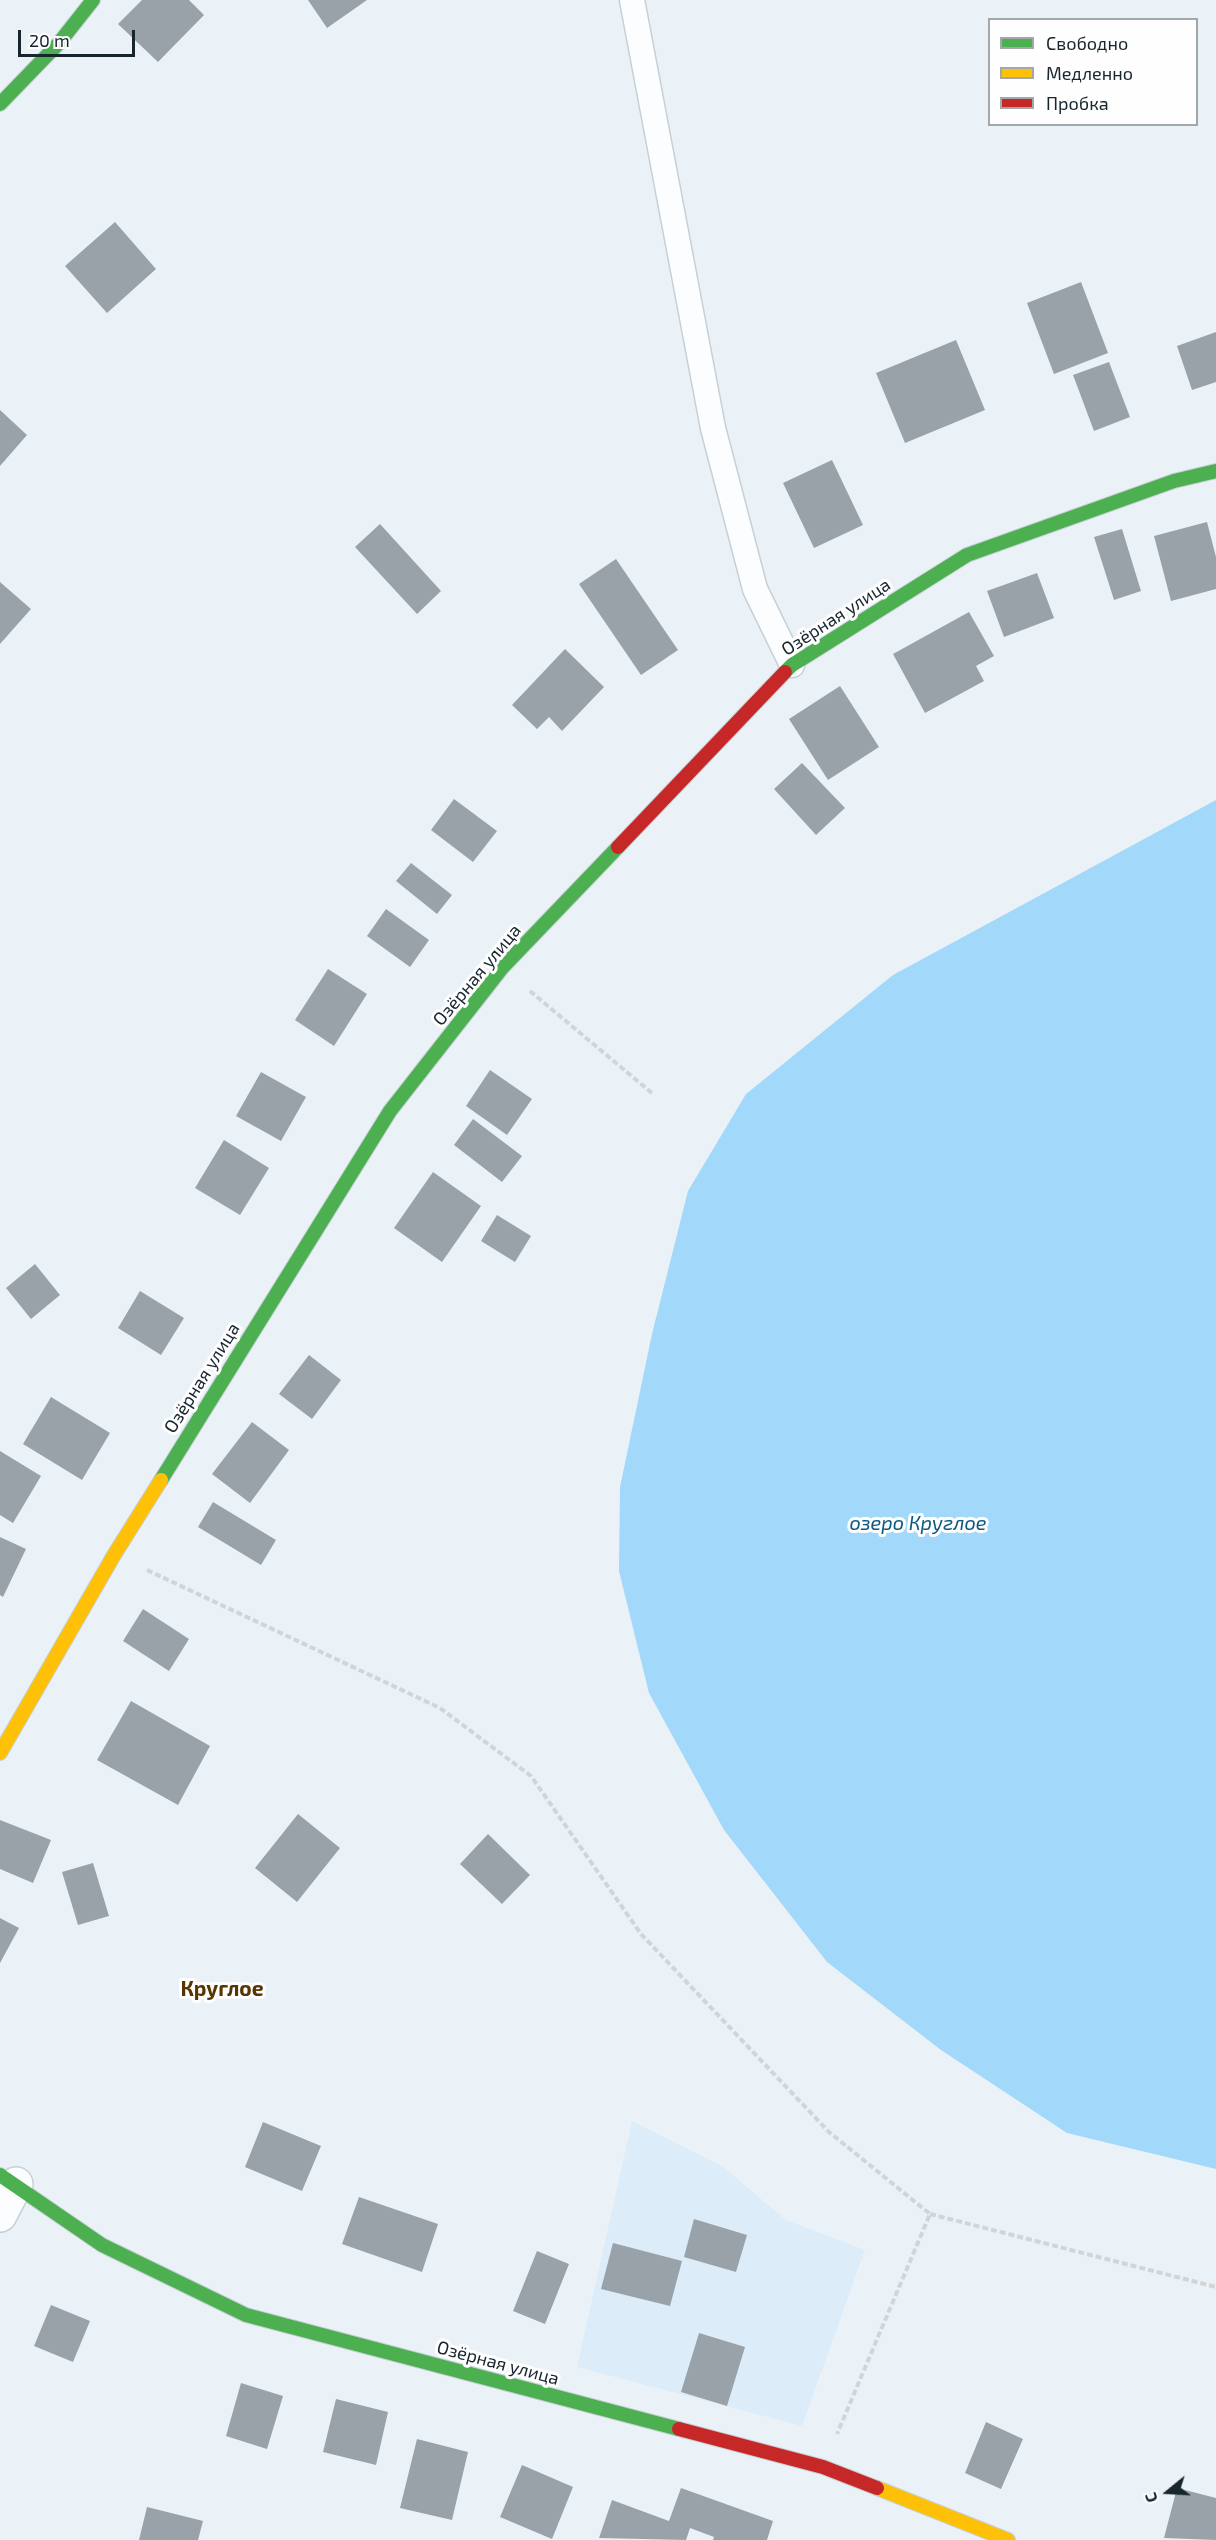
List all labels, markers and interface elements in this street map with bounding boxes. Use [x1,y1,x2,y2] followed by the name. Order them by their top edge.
[21,18,138,56] scale bar
[988,18,1198,126] legend
[29,29,70,51] text: 20 m
[1046,32,1128,54] text: Свободно
[1046,62,1133,84] text: Медленно
[1046,92,1109,114] text: Пробка
[777,574,895,660] street label: Озёрная улица
[428,920,526,1030] street label: Озёрная улица
[160,1319,244,1437] street label: Озёрная улица
[849,1511,987,1535] water label: озеро Круглое
[180,1976,264,2002] district label: Круглое
[435,2336,561,2390] street label: Озёрная улица
[1138,2462,1198,2522] north arrow
[1140,2490,1161,2505] text: С

